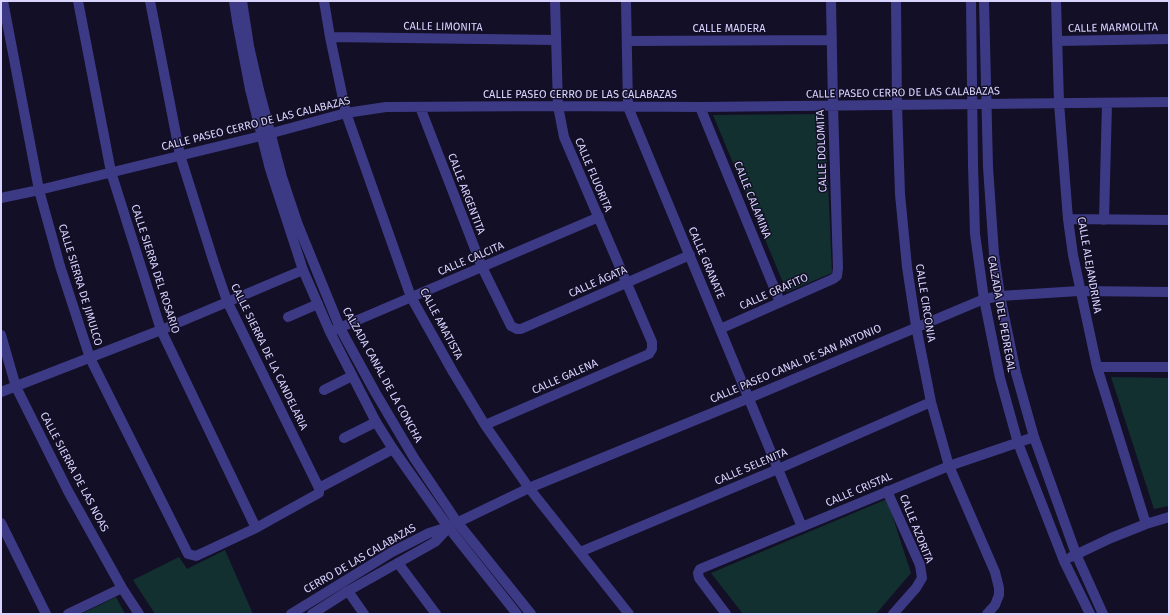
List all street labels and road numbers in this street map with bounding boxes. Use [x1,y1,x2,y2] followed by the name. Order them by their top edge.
[403,20,483,34] street label: CALLE LIMONITA
[1068,21,1158,35] street label: CALLE MARMOLITA
[692,22,766,36] street label: CALLE MADERA
[806,85,1000,101] street label: CALLE PASEO CERRO DE LAS CALABAZAS
[483,88,677,102] street label: CALLE PASEO CERRO DE LAS CALABAZAS
[160,94,352,154] street label: CALLE PASEO CERRO DE LAS CALABAZAS
[814,109,830,193] street label: CALLE DOLOMITA
[571,136,615,214] street label: CALLE FLUORITA
[444,152,488,236] street label: CALLE ARGENTITA
[731,159,773,241] street label: CALLE CALAMINA
[128,203,182,335] street label: CALLE SIERRA DEL ROSARIO
[1074,216,1104,314] street label: CALLE ALEJANDRINA
[55,222,105,348] street label: CALLE SIERRA DE JIMULCO
[685,225,727,301] street label: CALLE GRANATE
[436,239,506,279] street label: CALLE CALCITA
[984,255,1018,373] street label: CALZADA DEL PEDREGAL
[567,263,629,301] street label: CALLE ÁGATA
[912,263,938,343] street label: CALLE CIRCONIA
[738,271,810,313] street label: CALLE GRAFITO
[228,282,310,432] street label: CALLE SIERRA DE LA CANDELARIA
[417,286,465,362] street label: CALLE AMATISTA
[339,305,425,445] street label: CALZADA CANAL DE LA CONCHA
[708,322,884,406] street label: CALLE PASEO CANAL DE SAN ANTONIO
[530,357,600,397] street label: CALLE GALENA
[37,410,111,534] street label: CALLE SIERRA DE LAS NOAS
[713,446,789,488] street label: CALLE SELENITA
[824,470,894,510] street label: CALLE CRISTAL
[896,493,936,565] street label: CALLE AZORITA
[301,521,419,597] street label: CERRO DE LAS CALABAZAS

